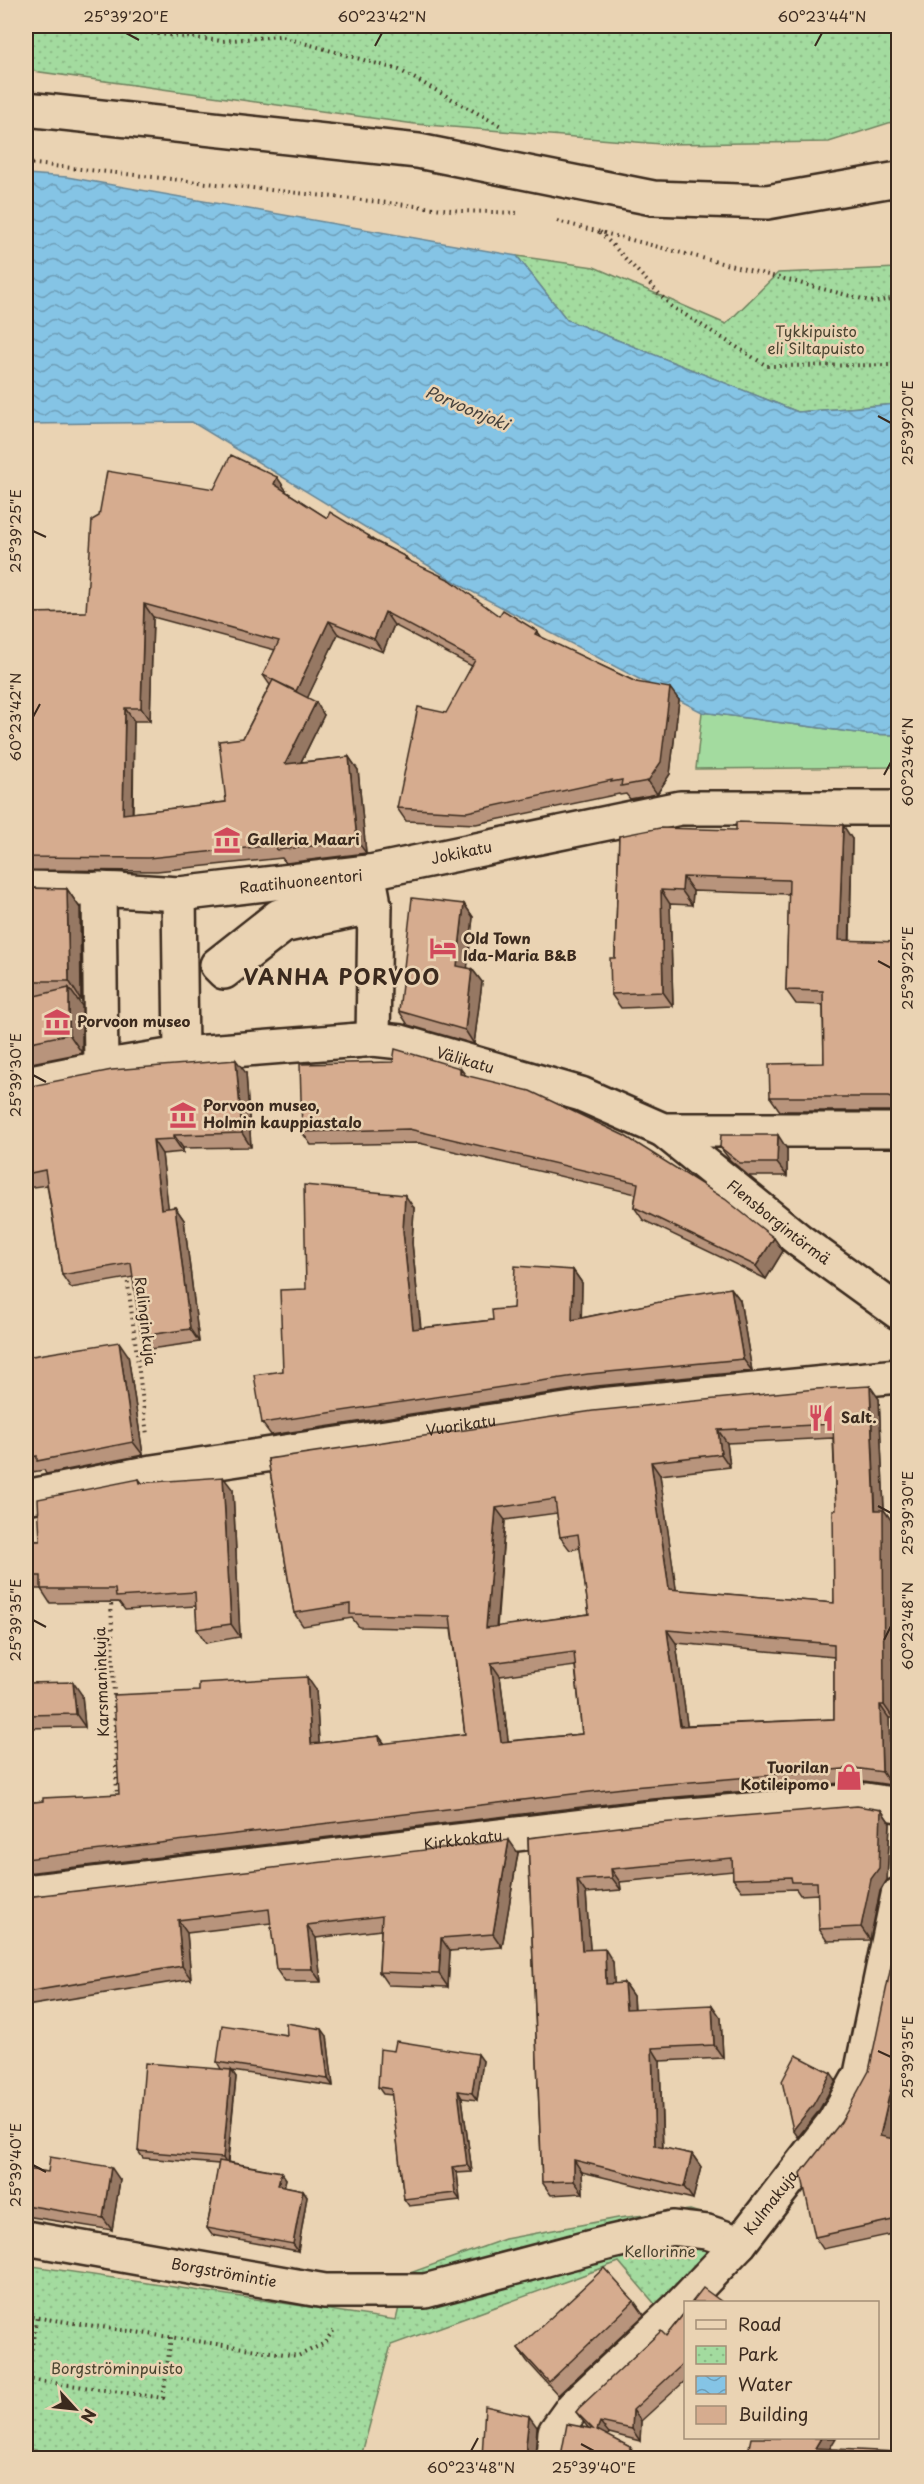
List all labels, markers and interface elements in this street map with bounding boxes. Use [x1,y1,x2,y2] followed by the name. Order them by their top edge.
[83,4,169,27] text: 25°39'20"E
[338,4,426,27] text: 60°23'42"N
[778,4,866,27] text: 60°23'44"N
[768,319,865,359] park label: Tykkipuisto eli Siltapuisto
[422,379,515,436] water label: Porvoonjoki
[895,380,918,466] text: 25°39'20"E
[3,489,26,573] text: 25°39'25"E
[3,673,26,761] text: 60°23'42"N
[895,717,918,807] text: 60°23'46"N
[212,825,242,855] museum icon: Galleria Maari
[247,827,359,850] place label: Galleria Maari
[429,834,494,869] street label: Jokikatu
[238,863,364,898] street label: Raatihuoneentori
[463,926,577,966] place label: Old Town Ida-Maria B&B
[895,926,918,1010] text: 25°39'25"E
[428,933,458,963] hotel icon: Old Town Ida-Maria B&B
[243,960,441,992] district label: VANHA PORVOO
[42,1007,72,1037] museum icon: Porvoon museo
[77,1009,191,1032] place label: Porvoon museo
[3,1033,26,1117] text: 25°39'30"E
[434,1040,497,1078] street label: Välikatu
[203,1093,362,1133] place label: Porvoon museo, Holmin kauppiastalo
[168,1100,198,1130] museum icon: Porvoon museo, Holmin kauppiastalo
[723,1173,836,1270] street label: Flensborgintörmä
[130,1275,163,1367] street label: Ralinginkuja
[806,1403,836,1433] restaurant icon: Salt.
[841,1405,877,1428] place label: Salt.
[424,1408,497,1441] street label: Vuorikatu
[895,1471,918,1555] text: 25°39'30"E
[3,1578,26,1662] text: 25°39'35"E
[895,1582,918,1670] text: 60°23'48"N
[87,1626,114,1737] street label: Karsmaninkuja
[741,1755,829,1795] place label: Tuorilan Kotileipomo
[834,1762,864,1792] shop icon: Tuorilan Kotileipomo
[422,1823,504,1855] street label: Kirkkokatu
[895,2015,918,2099] text: 25°39'35"E
[3,2123,26,2207] text: 25°39'40"E
[737,2164,803,2239] street label: Kulmakuja
[624,2239,696,2262] park label: Kellorinne
[170,2251,279,2292] street label: Borgströmintie
[684,2301,879,2439] legend
[738,2310,782,2337] text: Road
[738,2340,778,2367] text: Park
[51,2356,183,2379] park label: Borgströminpuisto
[738,2370,793,2397] text: Water
[45,2379,105,2439] north arrow
[738,2400,808,2427] text: Building
[76,2405,103,2427] text: N
[427,2455,515,2478] text: 60°23'48"N
[552,2455,636,2478] text: 25°39'40"E

